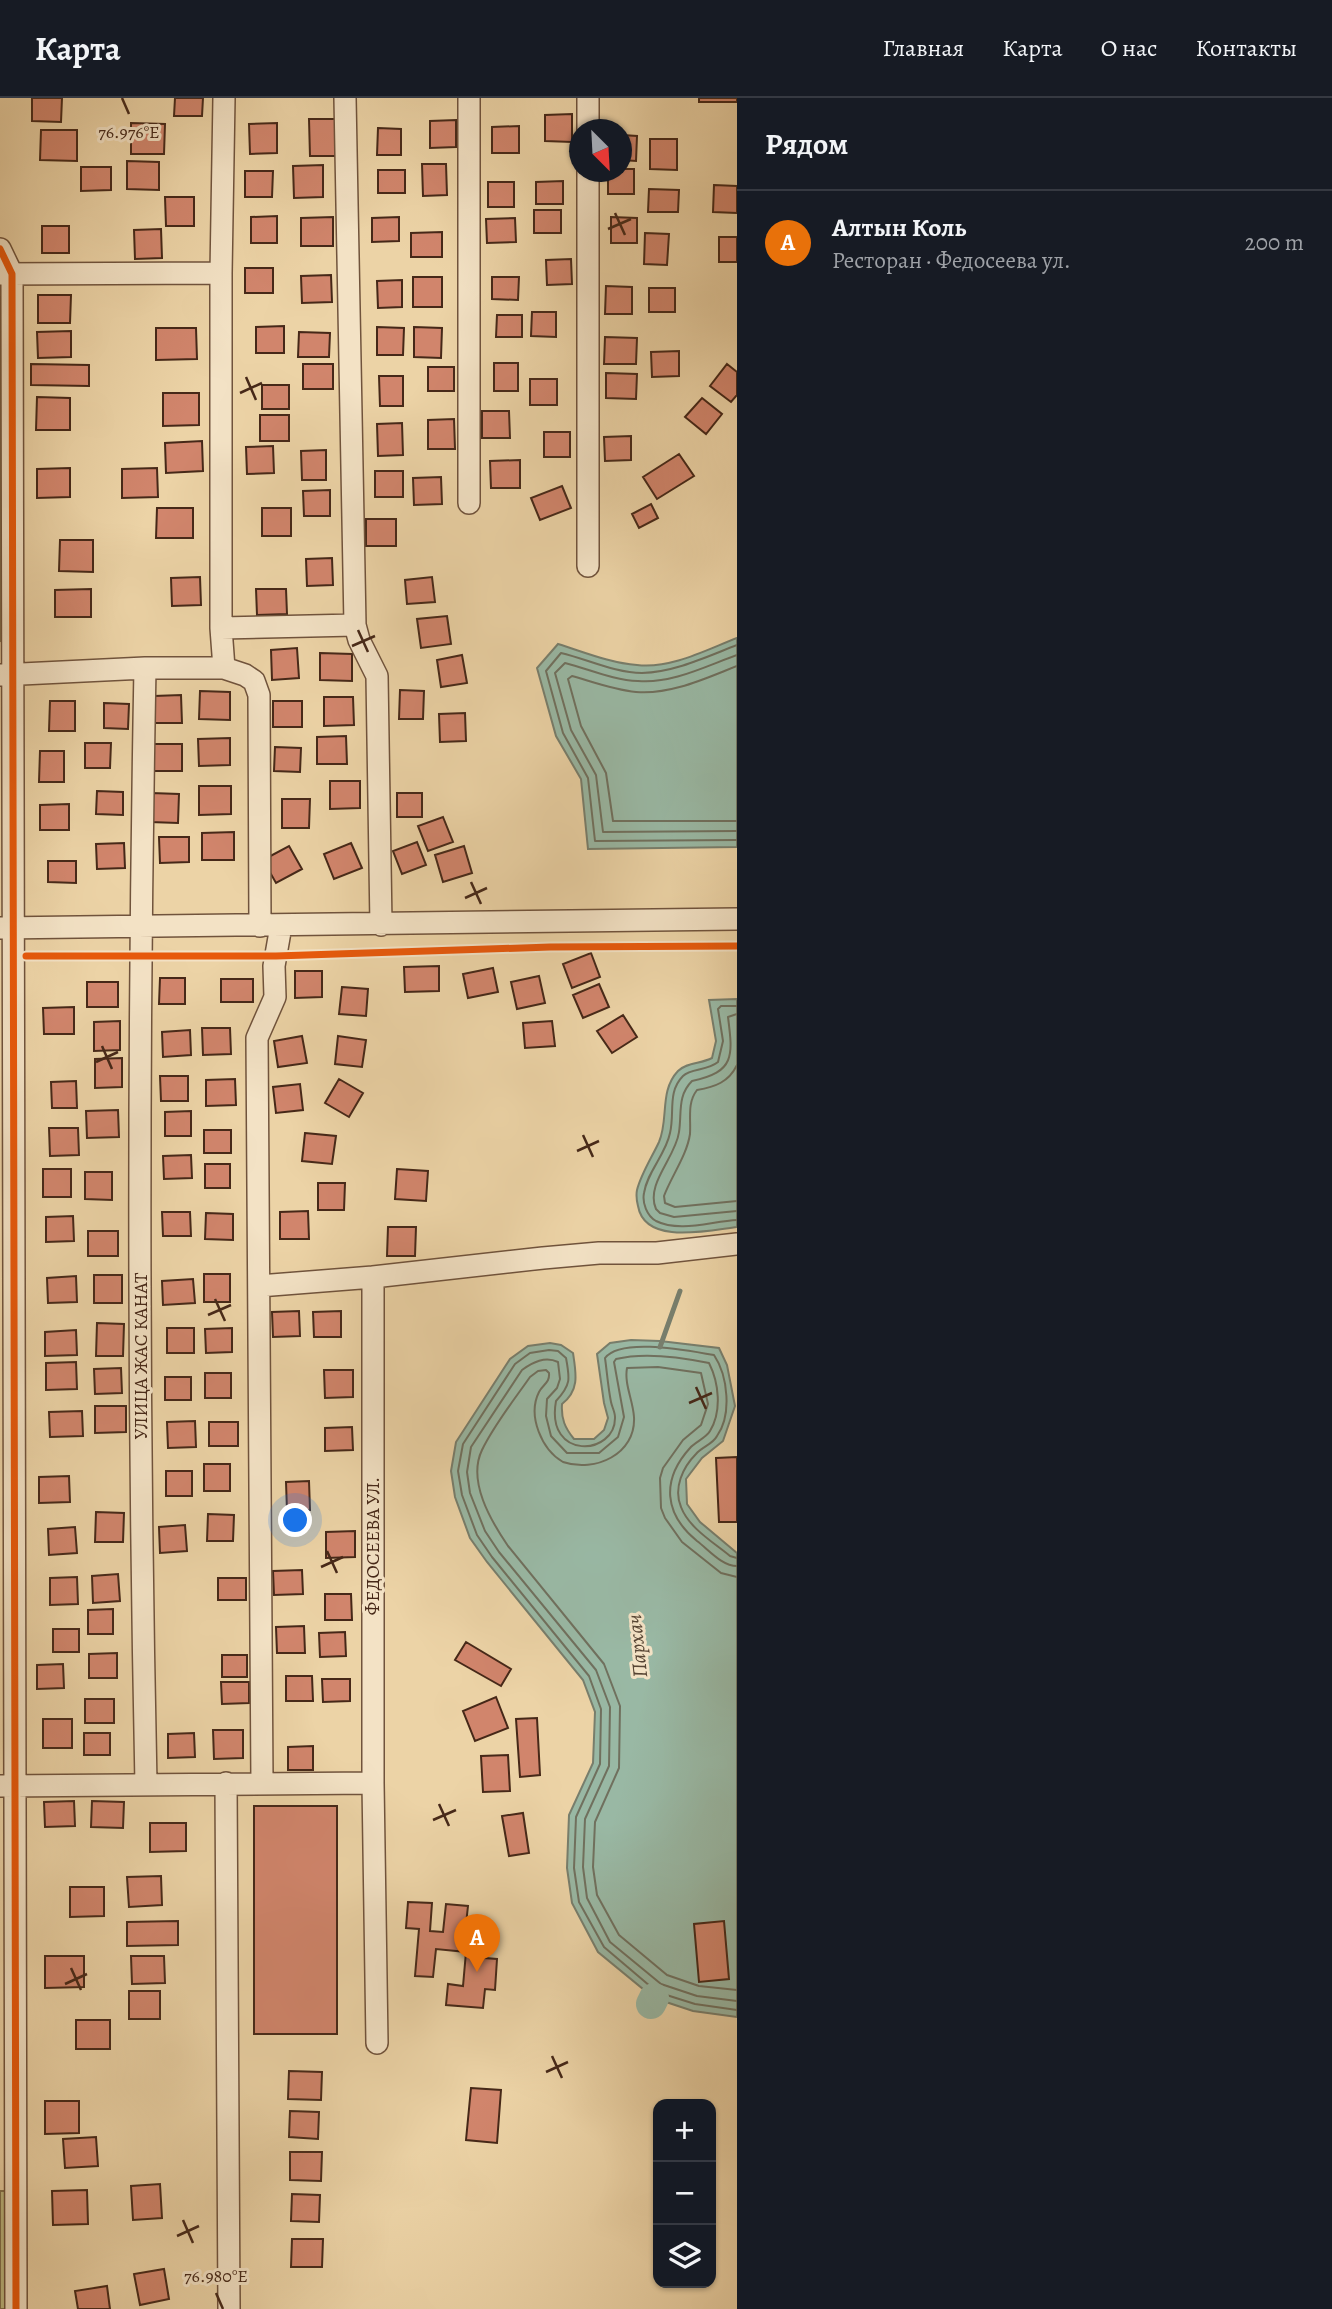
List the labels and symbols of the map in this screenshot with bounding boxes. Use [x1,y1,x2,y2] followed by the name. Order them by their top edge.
[569,119,632,182] north arrow
[98,120,160,144] text: 76.976°E
[128,1272,154,1439] street label: УЛИЦА ЖАС КАНАТ
[360,1477,386,1615] street label: ФЕДОСЕЕВА УЛ.
[278,1503,312,1537] your location
[620,1613,654,1679] water label: Пархач
[454,1914,500,1972] pin: A
[184,2264,248,2288] text: 76.980°E

